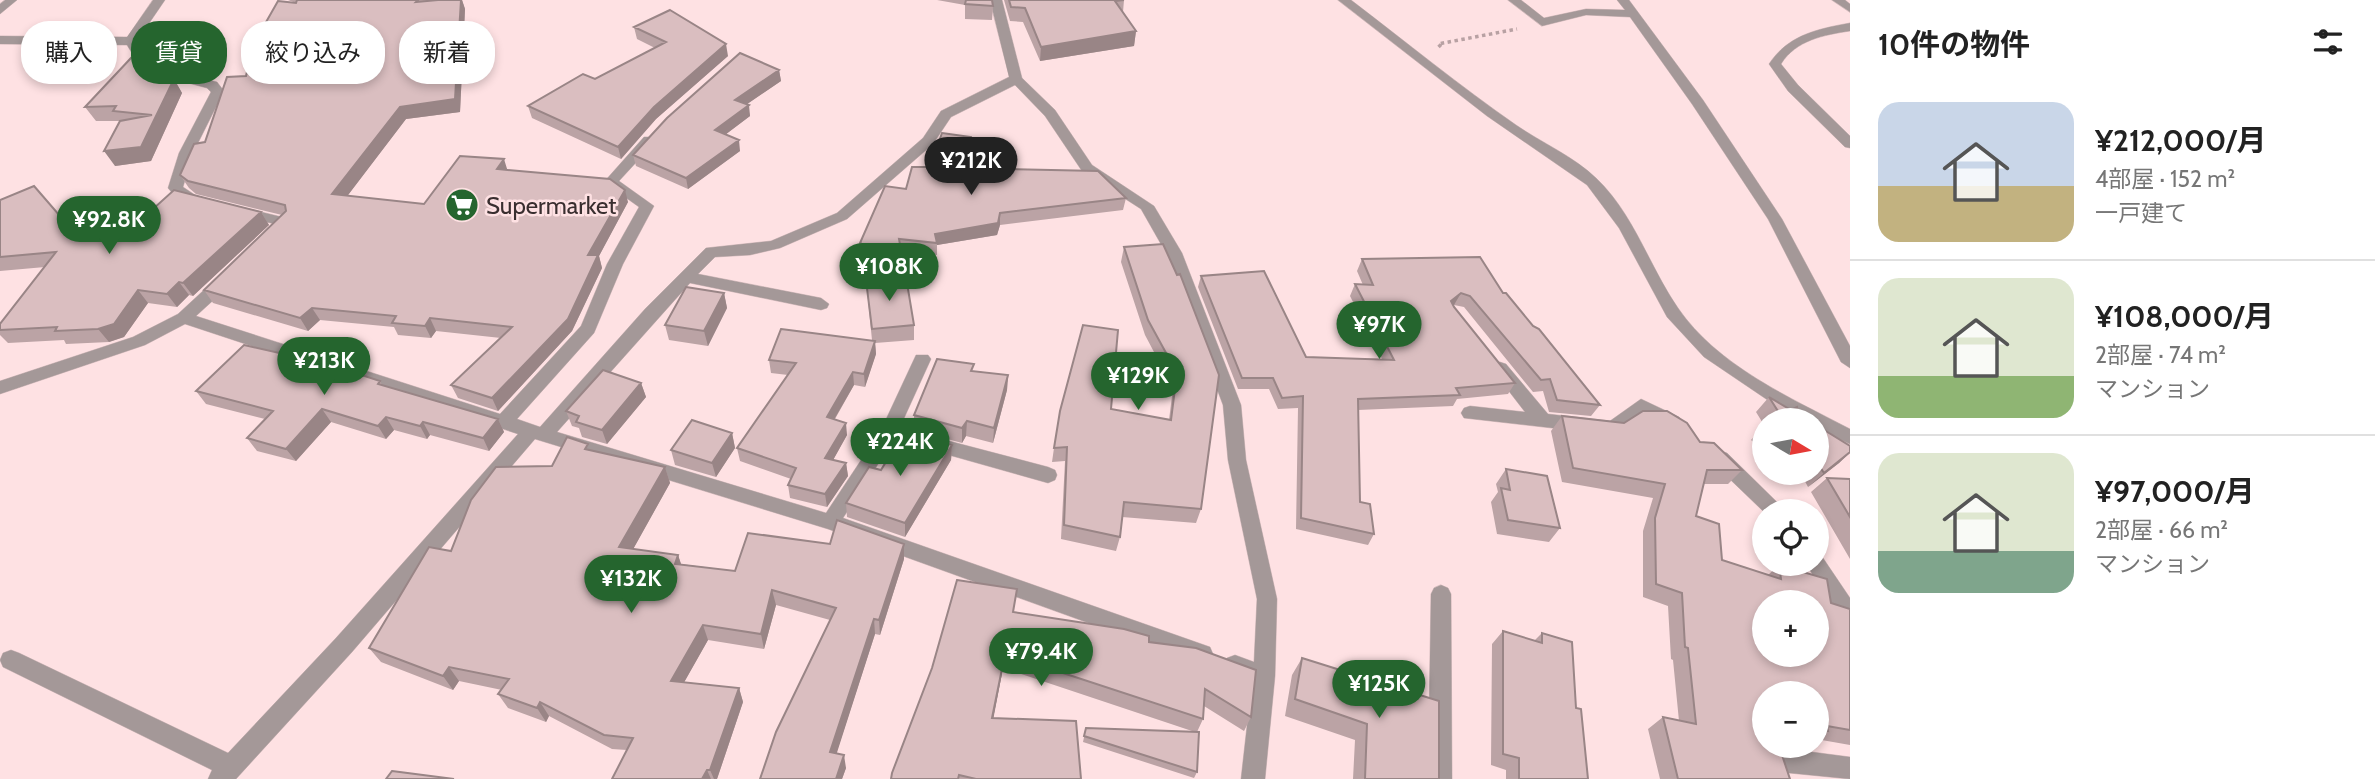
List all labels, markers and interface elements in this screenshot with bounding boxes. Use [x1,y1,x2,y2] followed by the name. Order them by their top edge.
[21,21,117,84] chip: 購入
[131,21,227,84] chip: 賃貸
[241,21,385,84] chip: 絞り込み
[399,21,495,84] chip: 新着
[2309,23,2347,61] icon: filters
[1878,26,2030,63] text: 10件の物件
[2095,122,2267,159] text: ¥212,000/月
[1934,130,2018,214] icon: home
[922,138,1020,197] pin: ¥212K
[940,146,1002,174] text: ¥212K
[2095,165,2235,193] text: 4部屋 · 152 m²
[443,186,481,224] supermarket icon: Supermarket
[486,191,616,220] place label: Supermarket
[52,196,166,256] pin: ¥92.8K
[2095,199,2187,227] text: 一戸建て
[73,205,145,233] text: ¥92.8K
[840,244,938,303] pin: ¥108K
[856,252,922,280] text: ¥108K
[2095,298,2274,335] text: ¥108,000/月
[1338,302,1420,361] pin: ¥97K
[1934,306,2018,390] icon: home
[1353,310,1405,338] text: ¥97K
[275,338,373,397] pin: ¥213K
[2095,341,2226,369] text: 2部屋 · 74 m²
[293,346,355,374] text: ¥213K
[1089,352,1187,412] pin: ¥129K
[1107,361,1169,389] text: ¥129K
[2095,375,2210,403] text: マンション
[1752,408,1829,485] north arrow
[1752,408,1829,758] map controls
[851,419,949,478] pin: ¥224K
[867,427,933,455] text: ¥224K
[2095,473,2255,510] text: ¥97,000/月
[1934,481,2018,565] icon: home
[1752,499,1829,576] button: locate
[2095,516,2228,544] text: 2部屋 · 66 m²
[2095,550,2210,578] text: マンション
[582,556,680,615] pin: ¥132K
[600,564,662,592] text: ¥132K
[1752,590,1829,667] button: +
[984,628,1098,688] pin: ¥79.4K
[1005,637,1077,665] text: ¥79.4K
[1330,660,1428,720] pin: ¥125K
[1348,669,1410,697] text: ¥125K
[1752,681,1829,758] button: −

